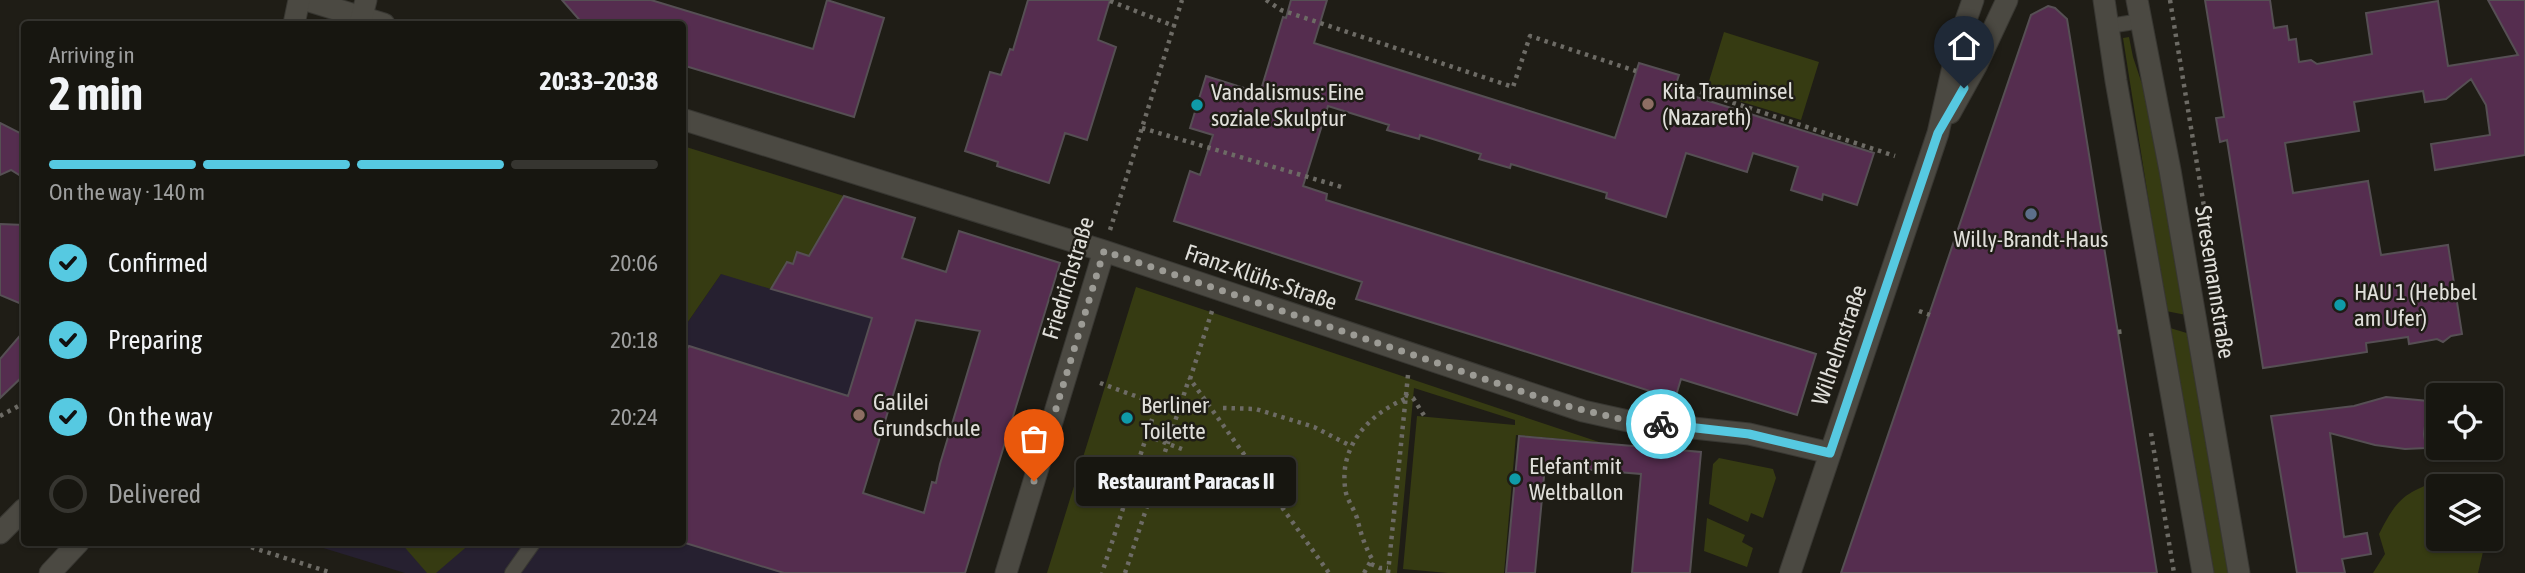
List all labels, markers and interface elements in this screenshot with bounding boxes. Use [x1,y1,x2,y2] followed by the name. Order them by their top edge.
[1934,16,1994,88] pin
[1945,27,1983,65] icon: home
[49,42,135,68] text: Arriving in
[540,66,658,96] text: 20:33–20:38
[49,67,143,120] text: 2 min
[1662,78,1794,130] place label: Kita Trauminsel (Nazareth)
[1211,79,1364,131] place label: Vandalismus: Eine soziale Skulptur
[1640,96,1656,112] marker: Kita Trauminsel (Nazareth)
[1189,97,1205,113] marker: Vandalismus: Eine soziale Skulptur
[49,179,205,205] text: On the way · 140 m
[2190,204,2240,360] street label: Stresemannstraße
[2023,206,2039,222] marker: Willy-Brandt-Haus
[1037,214,1099,342] street label: Friedrichstraße
[1954,226,2108,252] place label: Willy-Brandt-Haus
[1182,239,1340,315] street label: Franz-Klühs-Straße
[49,244,87,282] icon: check
[108,248,208,278] text: Confirmed
[610,250,658,276] text: 20:06
[2354,279,2477,331] place label: HAU 1 (Hebbel am Ufer)
[1806,282,1872,408] street label: Wilhelmstraße
[2332,297,2348,313] marker: HAU 1 (Hebbel am Ufer)
[49,321,87,359] icon: check
[108,325,202,355] text: Preparing
[610,327,658,353] text: 20:18
[2426,383,2503,551] map controls
[2426,383,2503,460] button: locate
[873,389,980,441] place label: Galilei Grundschule
[1626,389,1696,459] courier
[1141,392,1210,444] place label: Berliner Toilette
[49,398,87,436] icon: check
[108,402,213,432] text: On the way
[610,404,658,430] text: 20:24
[1642,405,1680,443] icon: bike
[851,407,867,423] marker: Galilei Grundschule
[1004,409,1064,481] pin
[1119,410,1135,426] marker: Berliner Toilette
[1015,420,1053,458] icon: bag
[1529,453,1624,505] place label: Elefant mit Weltballon
[1076,456,1296,505] callout: Restaurant Paracas II
[1097,468,1275,494] text: Restaurant Paracas II
[1507,471,1523,487] marker: Elefant mit Weltballon
[2426,474,2503,551] button: layers
[108,479,201,509] text: Delivered

